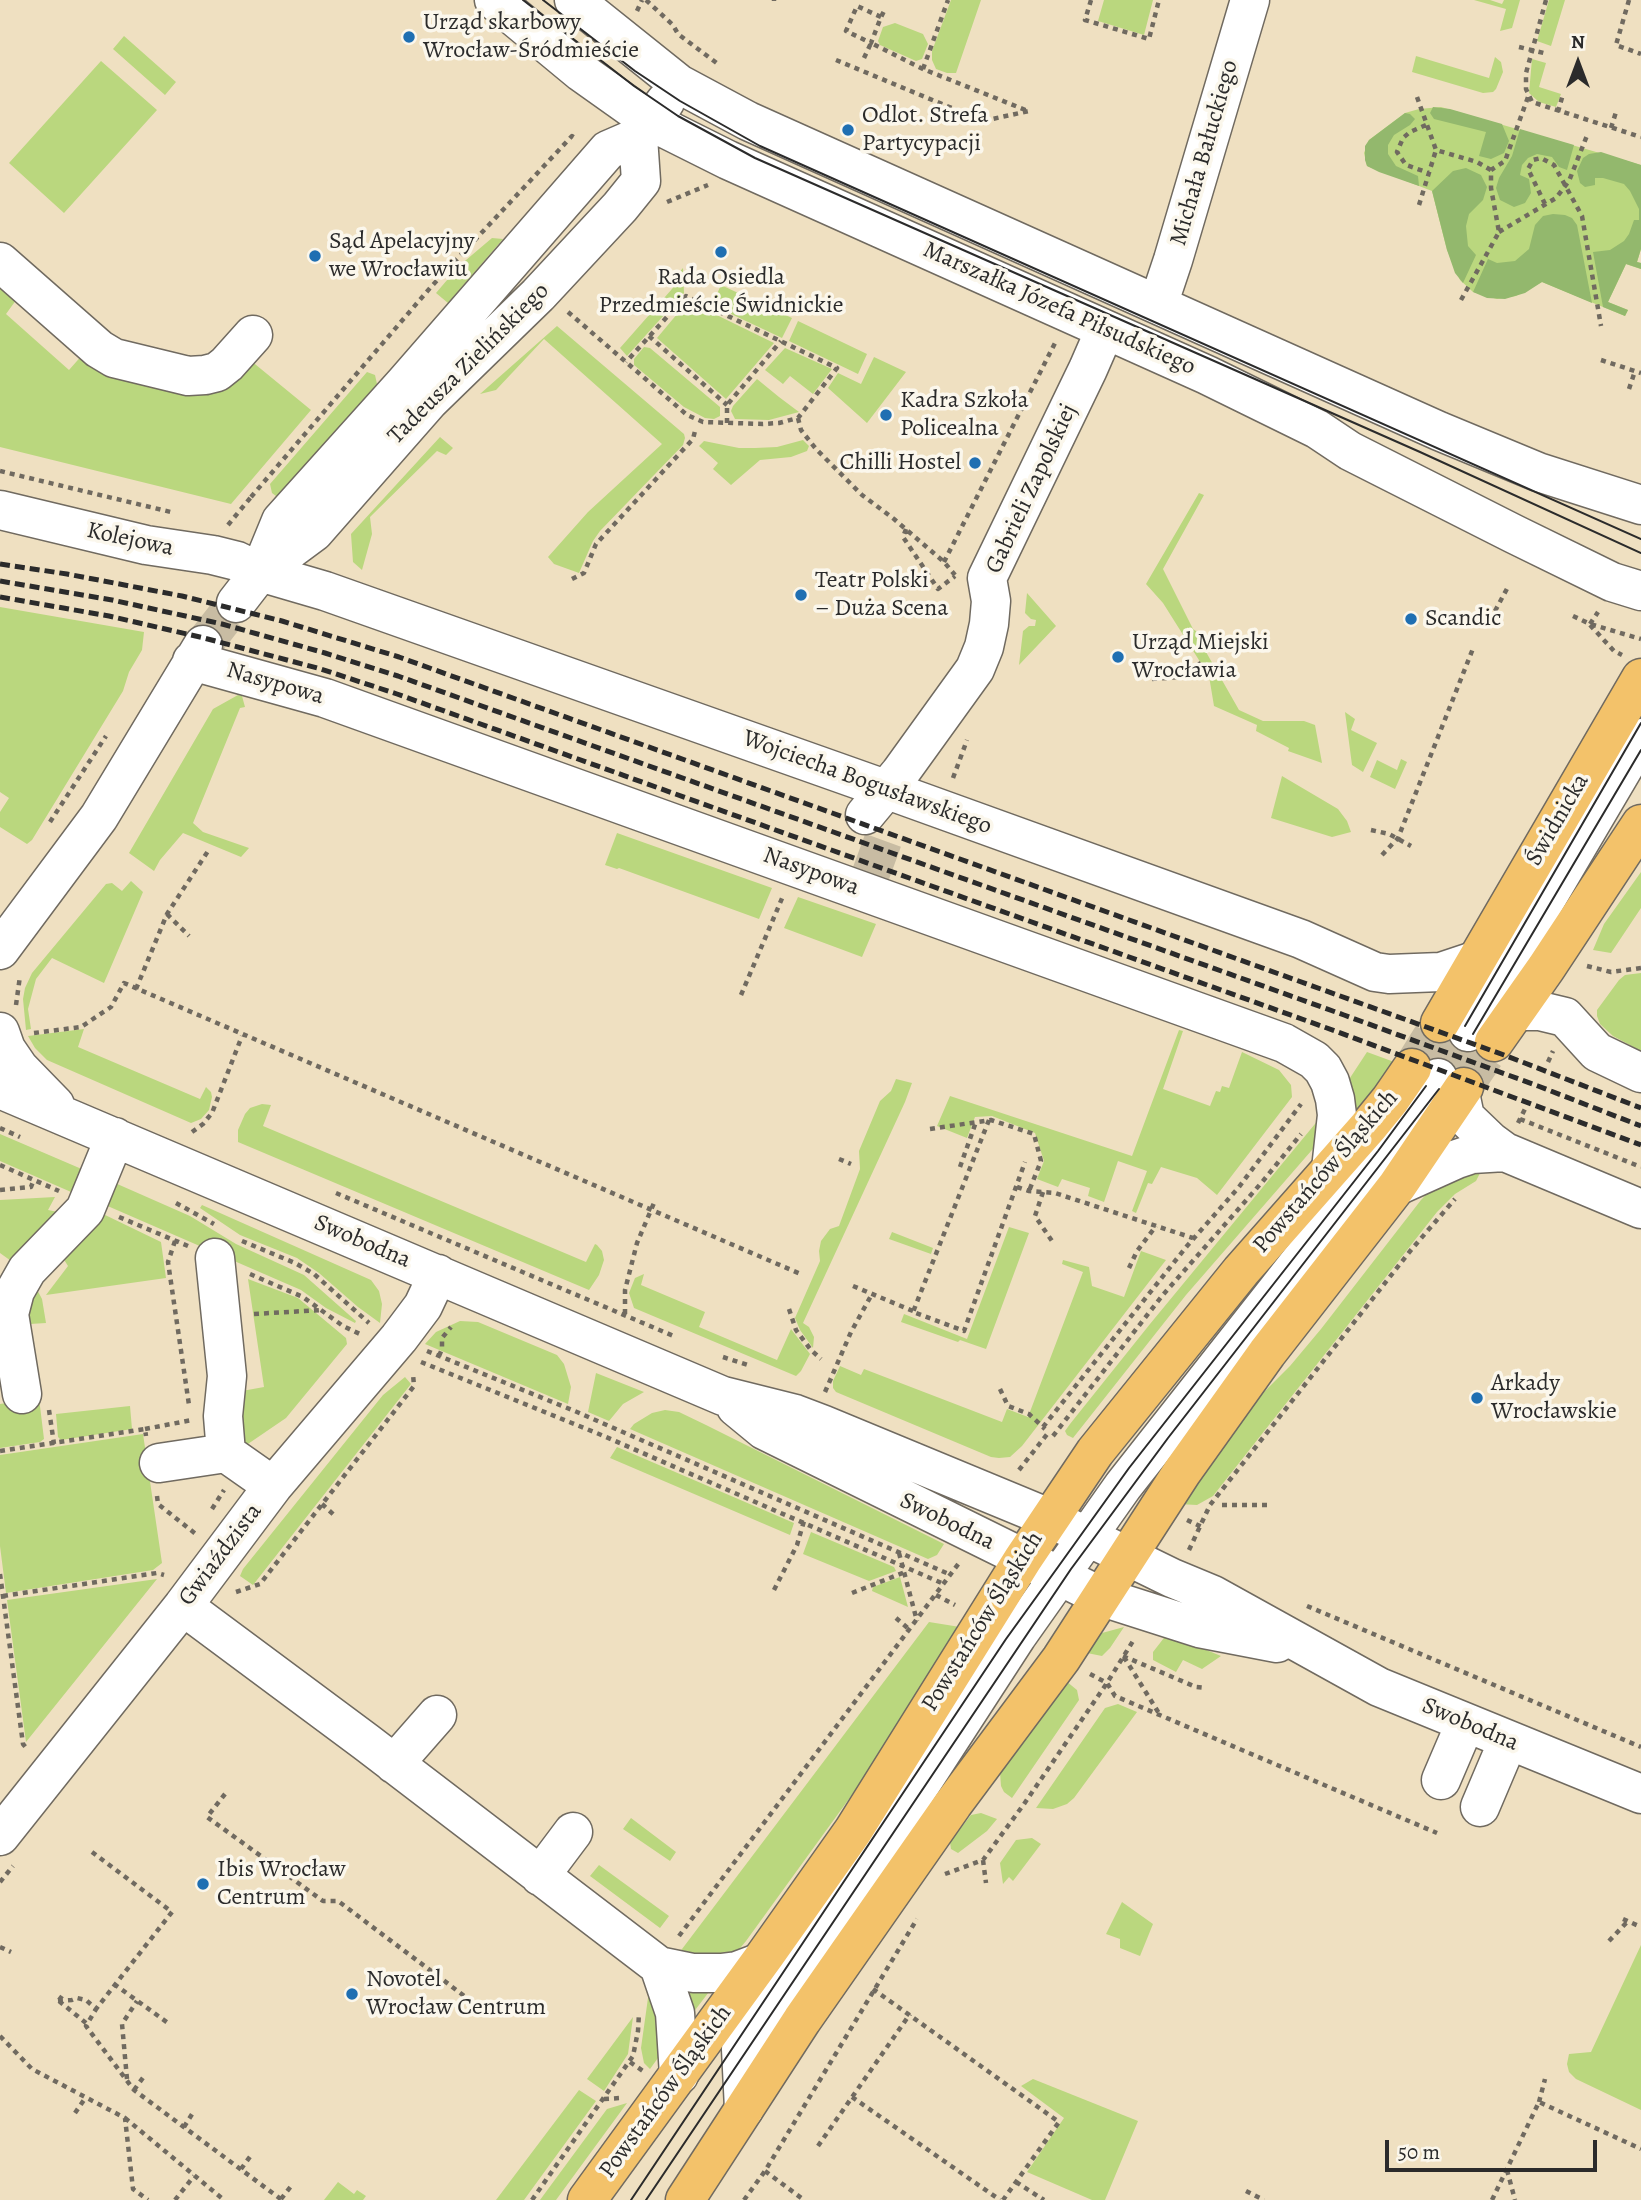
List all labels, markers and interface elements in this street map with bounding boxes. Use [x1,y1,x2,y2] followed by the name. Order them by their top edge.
[423,9,639,65] place label: Urząd skarbowy Wrocław-Śródmieście
[1543,28,1613,98] north arrow
[401,29,417,45] marker: Urząd skarbowy Wrocław-Śródmieście
[1571,29,1585,55] text: N
[1165,57,1245,249] street label: Michała Bałuckiego
[862,102,989,158] place label: Odlot. Strefa Partycypacji
[840,122,856,138] marker: Odlot. Strefa Partycypacji
[329,228,474,284] place label: Sąd Apelacyjny we Wrocławiu
[918,236,1200,382] street label: Marszałka Józefa Piłsudskiego
[713,244,729,260] marker: Rada Osiedla Przedmieście Świdnickie
[307,248,323,264] marker: Sąd Apelacyjny we Wrocławiu
[599,264,843,320] place label: Rada Osiedla Przedmieście Świdnickie
[382,277,556,451] street label: Tadeusza Zielińskiego
[900,387,1029,443] place label: Kadra Szkoła Policealna
[980,400,1084,578] street label: Gabrieli Zapolskiej
[878,407,894,423] marker: Kadra Szkoła Policealna
[839,449,961,477] place label: Chilli Hostel
[967,455,983,471] marker: Chilli Hostel
[84,517,176,563] street label: Kolejowa
[815,567,948,623] place label: Teatr Polski – Duża Scena
[793,587,809,603] marker: Teatr Polski – Duża Scena
[1425,605,1501,633] place label: Scandic
[1403,611,1419,627] marker: Scandic
[1132,629,1269,685] place label: Urząd Miejski Wrocławia
[1110,649,1126,665] marker: Urząd Miejski Wrocławia
[223,656,327,712] street label: Nasypowa
[739,725,995,841] street label: Wojciecha Bogusławskiego
[1520,769,1596,871] street label: Świdnicka
[759,841,863,903] street label: Nasypowa
[1247,1085,1405,1259] street label: Powstańców Śląskich
[309,1209,415,1275] street label: Swobodna
[1491,1370,1617,1426] place label: Arkady Wrocławskie
[1469,1390,1485,1406] marker: Arkady Wrocławskie
[895,1487,999,1557] street label: Swobodna
[173,1498,269,1612] street label: Gwiaździsta
[916,1527,1050,1717] street label: Powstańców Śląskich
[1417,1692,1523,1758] street label: Swobodna
[217,1856,346,1912] place label: Ibis Wrocław Centrum
[195,1876,211,1892] marker: Ibis Wrocław Centrum
[366,1966,546,2022] place label: Novotel Wrocław Centrum
[344,1986,360,2002] marker: Novotel Wrocław Centrum
[594,2000,738,2184] street label: Powstańców Śląskich
[1389,2126,1601,2170] scale bar
[1398,2138,1440,2166] text: 50 m

